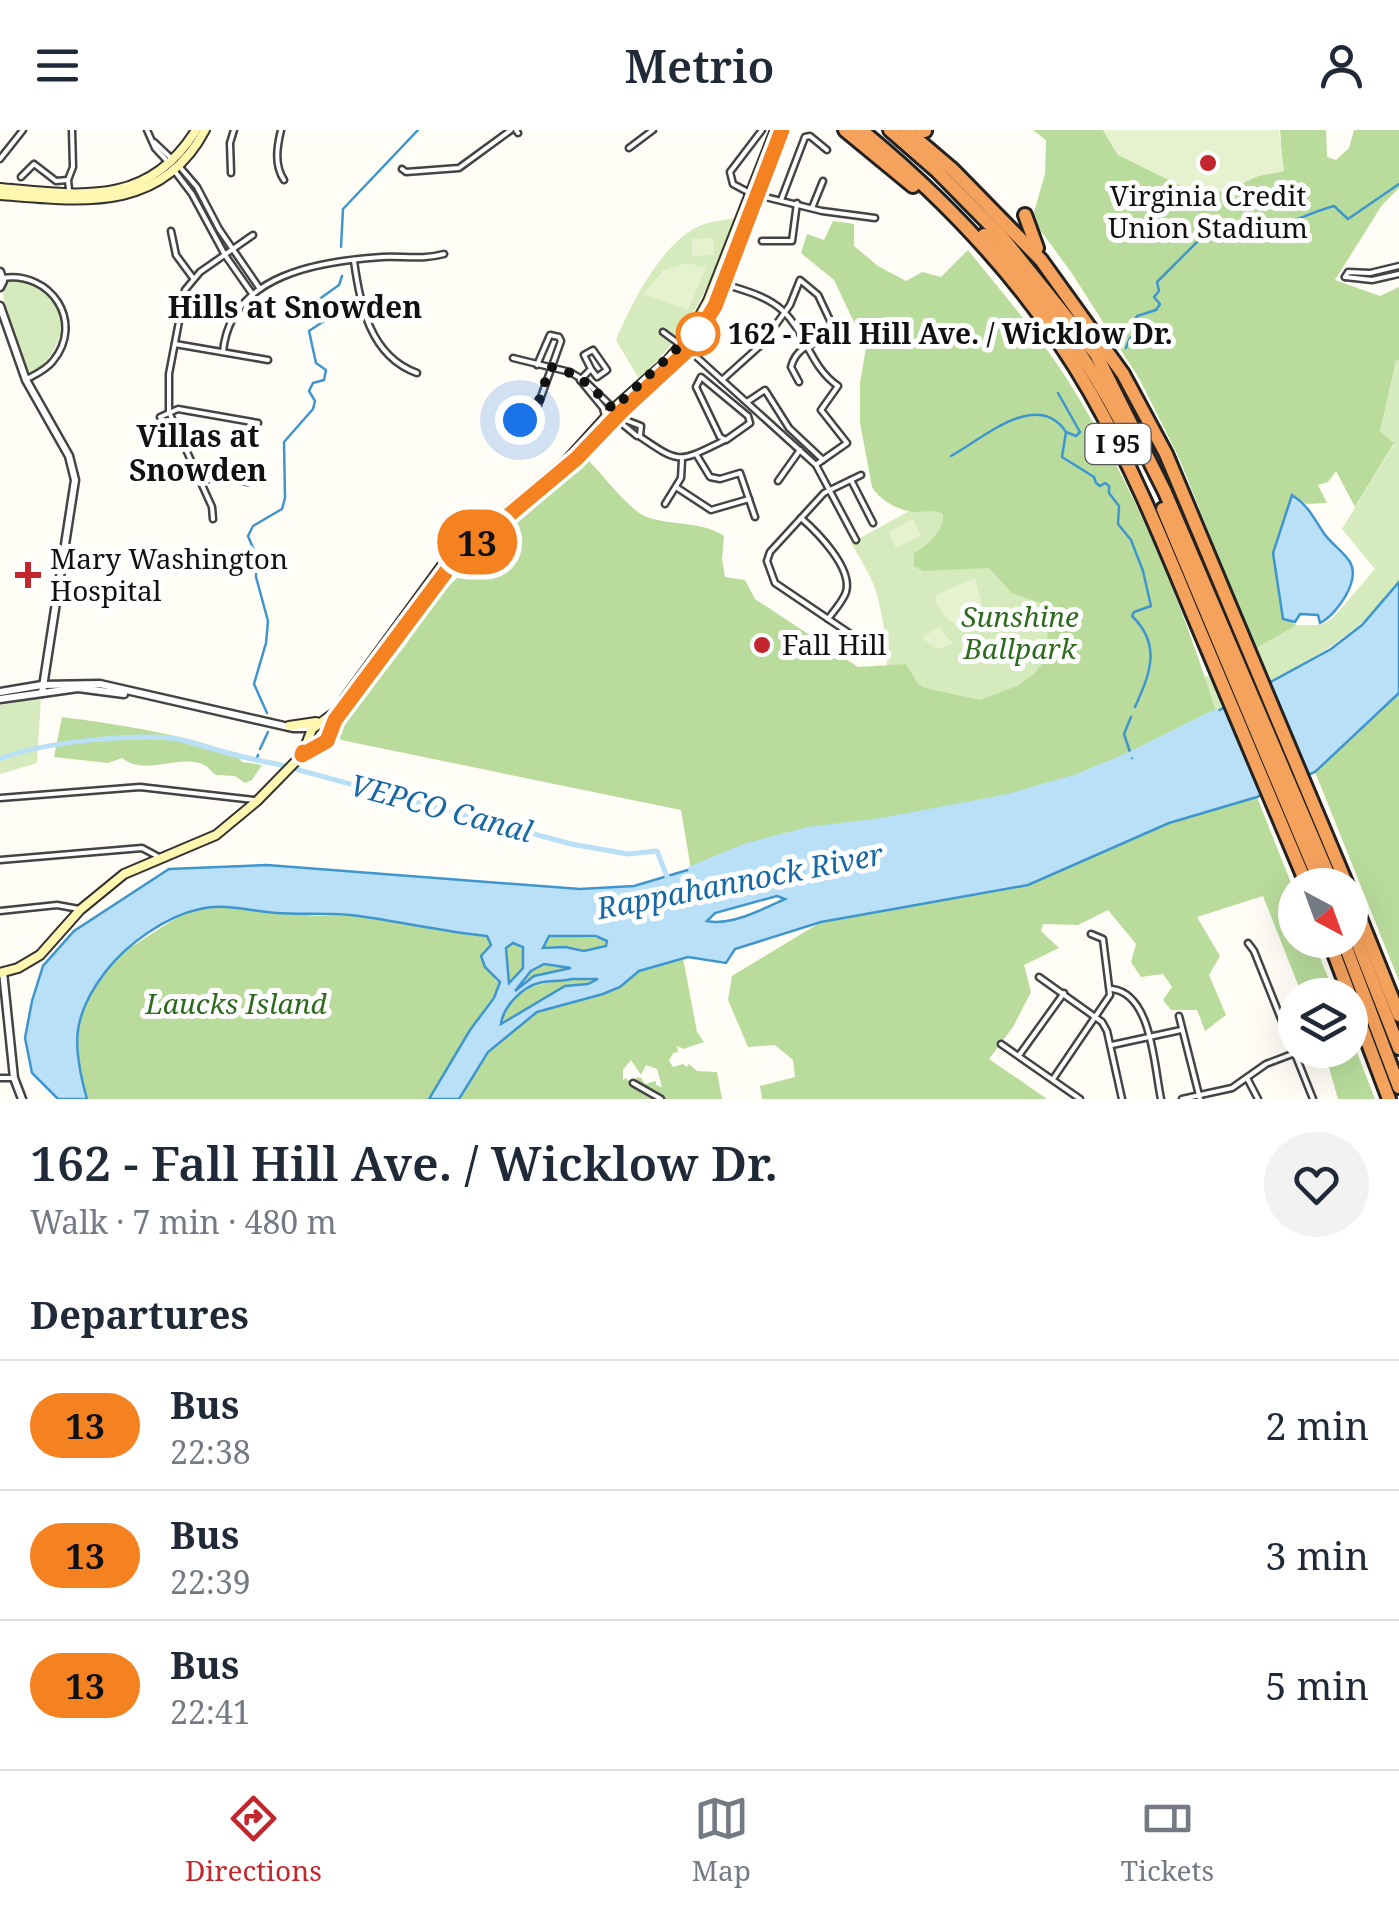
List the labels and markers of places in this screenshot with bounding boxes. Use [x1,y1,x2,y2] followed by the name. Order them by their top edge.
[1197,152,1219,174] marker: Virginia Credit Union Stadium
[1108,176,1308,246] place label: Virginia Credit Union Stadium
[677,313,719,355] marker: 162 - Fall Hill Ave. / Wicklow Dr.
[728,314,1173,352] place label: 162 - Fall Hill Ave. / Wicklow Dr.
[50,539,288,609] place label: Mary Washington Hospital
[15,562,41,588] marker: Mary Washington Hospital
[782,625,887,663] place label: Fall Hill
[751,634,773,656] marker: Fall Hill

